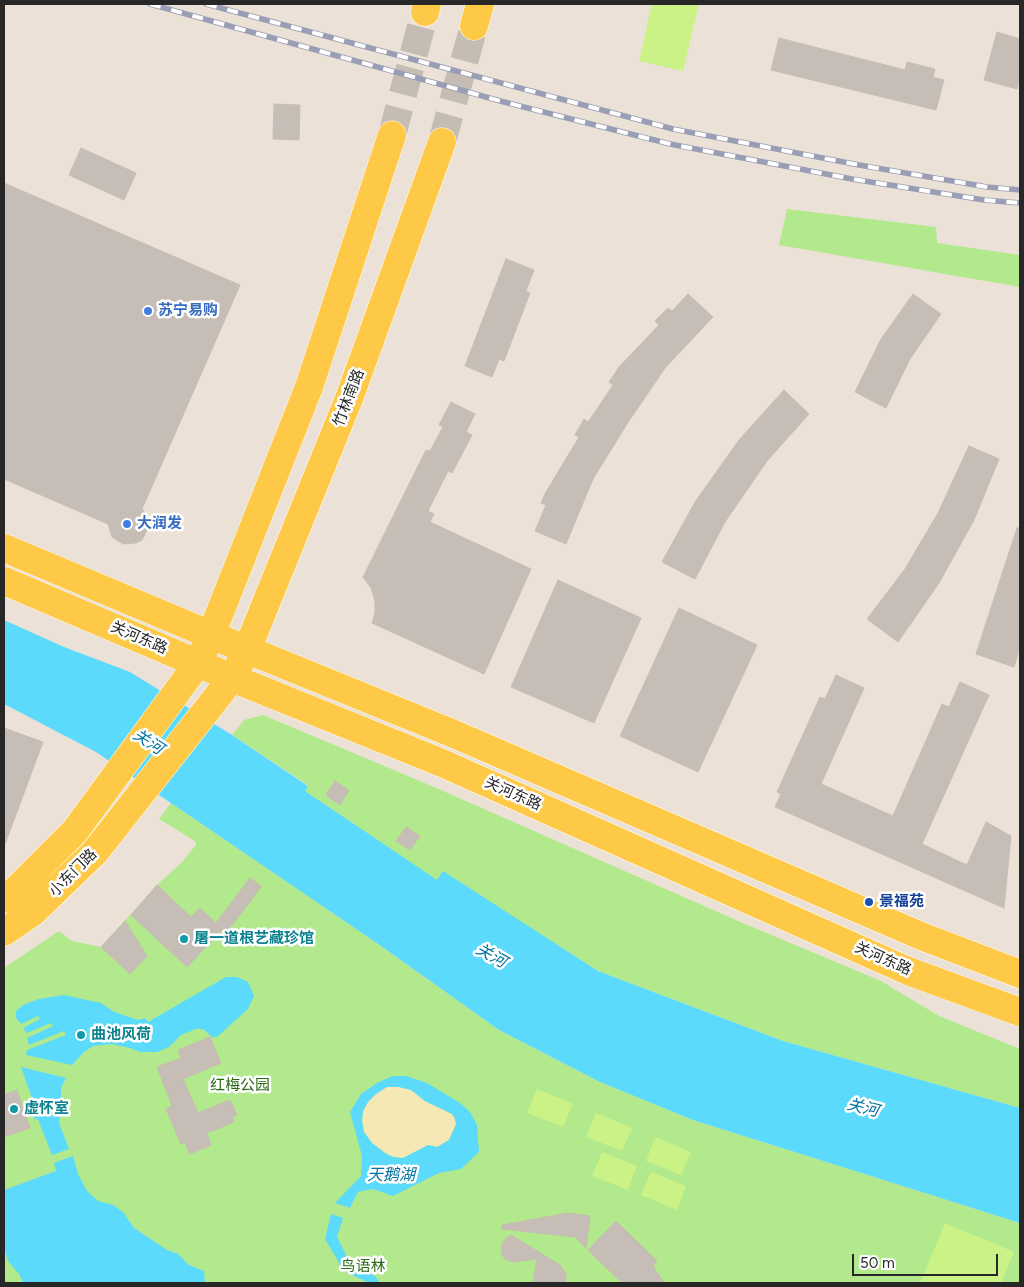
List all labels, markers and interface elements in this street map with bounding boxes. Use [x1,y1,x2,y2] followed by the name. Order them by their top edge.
[158,302,218,320] place label: 苏宁易购
[142,305,154,317] marker: 苏宁易购
[330,367,368,429] street label: 竹林南路
[137,515,182,533] place label: 大润发
[121,518,133,530] marker: 大润发
[108,618,170,658] street label: 关河东路
[129,725,167,759] water label: 关河
[482,774,544,814] street label: 关河东路
[45,845,101,901] street label: 小东门路
[879,893,924,911] place label: 景福苑
[863,896,875,908] marker: 景福苑
[194,930,314,948] place label: 屠一道根艺藏珍馆
[178,933,190,945] marker: 屠一道根艺藏珍馆
[852,939,914,979] street label: 关河东路
[472,940,510,972] water label: 关河
[91,1026,151,1044] place label: 曲池风荷
[75,1029,87,1041] marker: 曲池风荷
[210,1077,270,1095] park label: 红梅公园
[845,1095,881,1121] water label: 关河
[24,1100,69,1118] place label: 虚怀室
[8,1103,20,1115] marker: 虚怀室
[367,1165,415,1185] water label: 天鹅湖
[854,1244,1000,1276] scale bar
[860,1254,895,1272] text: 50 m
[341,1258,385,1276] park label: 鸟语林

